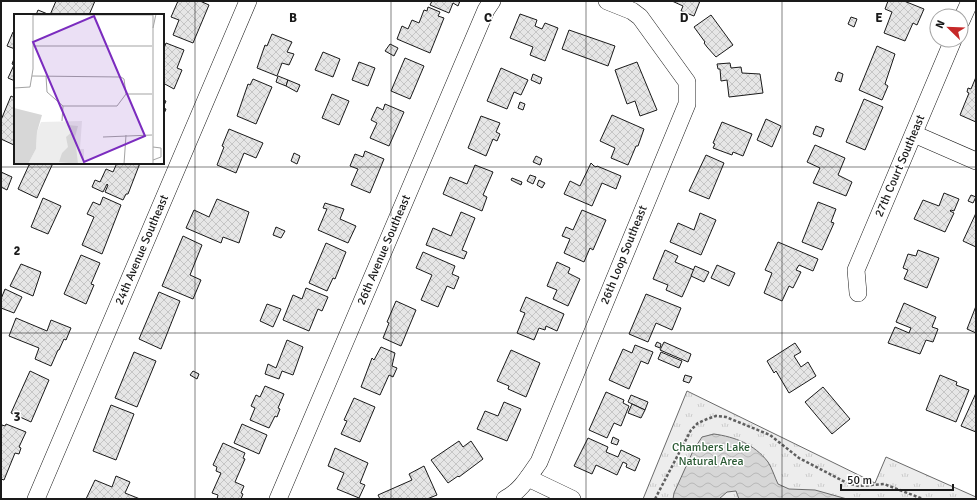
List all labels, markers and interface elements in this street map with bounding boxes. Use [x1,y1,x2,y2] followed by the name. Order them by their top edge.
[929,8,969,48] north arrow
[289,10,297,26] text: B
[484,10,492,26] text: C
[680,10,689,26] text: D
[875,10,883,26] text: E
[14,14,164,164] inset map
[933,18,948,30] text: N
[872,113,928,219] street label: 27th Court Southeast
[112,193,172,307] street label: 24th Avenue Southeast
[354,193,414,307] street label: 26th Avenue Southeast
[597,203,651,307] street label: 26th Loop Southeast
[13,243,21,259] text: 2
[13,409,21,425] text: 3
[672,440,750,469] park label: Chambers Lake Natural Area
[841,466,953,492] scale bar
[847,473,872,488] text: 50 m

